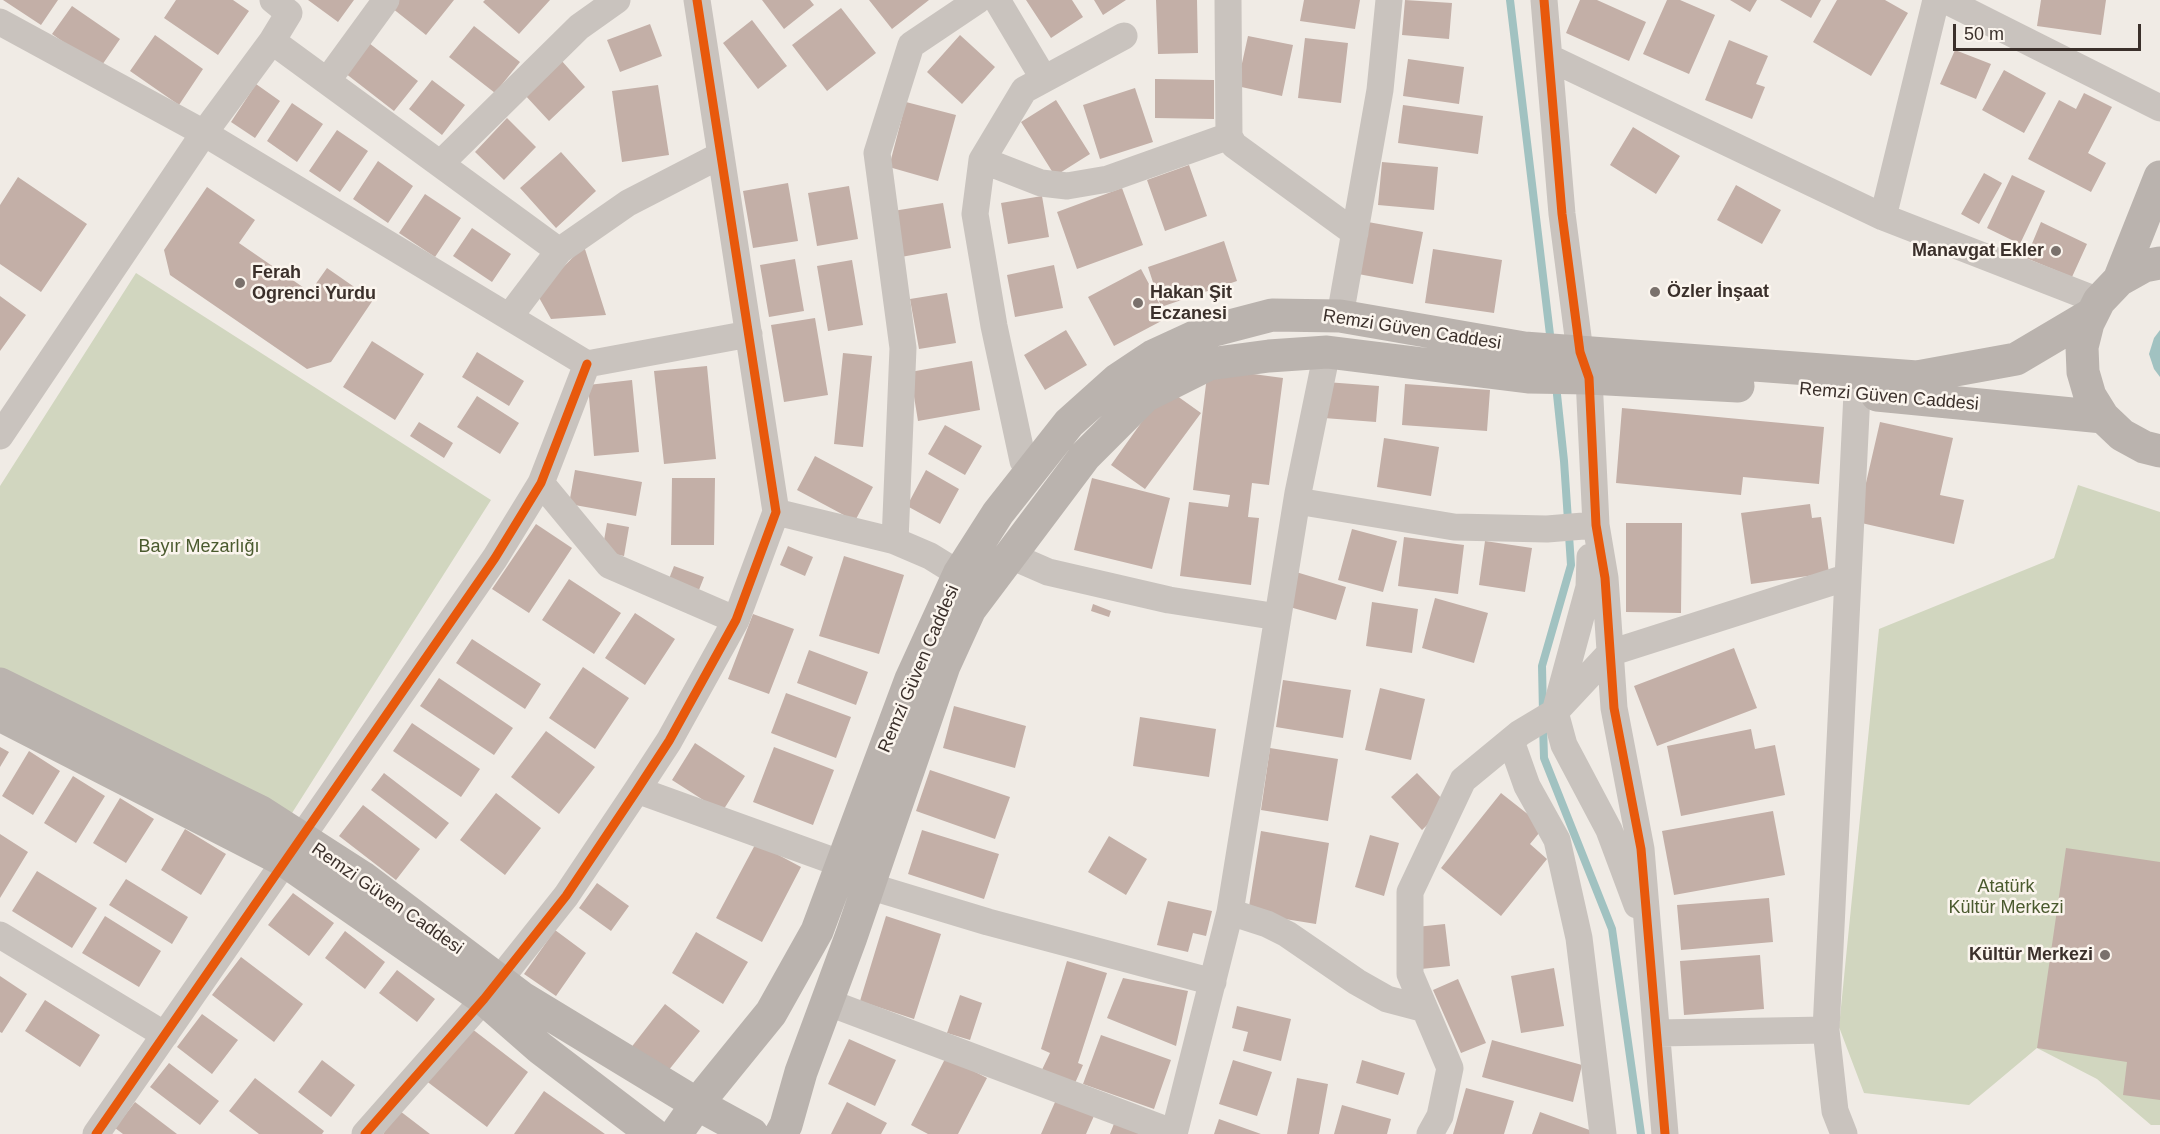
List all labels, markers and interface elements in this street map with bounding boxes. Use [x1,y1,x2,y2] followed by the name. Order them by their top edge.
[1956,12,2144,50] scale bar
[1964,24,2004,44] text: 50 m
[1912,240,2044,262] place label: Manavgat Ekler
[2049,244,2063,258] marker: Manavgat Ekler
[252,262,376,304] place label: Ferah Ogrenci Yurdu
[233,276,247,290] marker: Ferah Ogrenci Yurdu
[1667,281,1769,303] place label: Özler İnşaat
[1150,282,1232,324] place label: Hakan Şit Eczanesi
[1648,285,1662,299] marker: Özler İnşaat
[1131,296,1145,310] marker: Hakan Şit Eczanesi
[1321,305,1503,355] street label: Remzi Güven Caddesi
[1798,378,1980,416] street label: Remzi Güven Caddesi
[138,536,260,558] park label: Bayır Mezarlığı
[874,582,964,756] street label: Remzi Güven Caddesi
[307,839,467,959] street label: Remzi Güven Caddesi
[1948,876,2064,918] park label: Atatürk Kültür Merkezi
[1969,944,2093,966] place label: Kültür Merkezi
[2098,948,2112,962] marker: Kültür Merkezi

